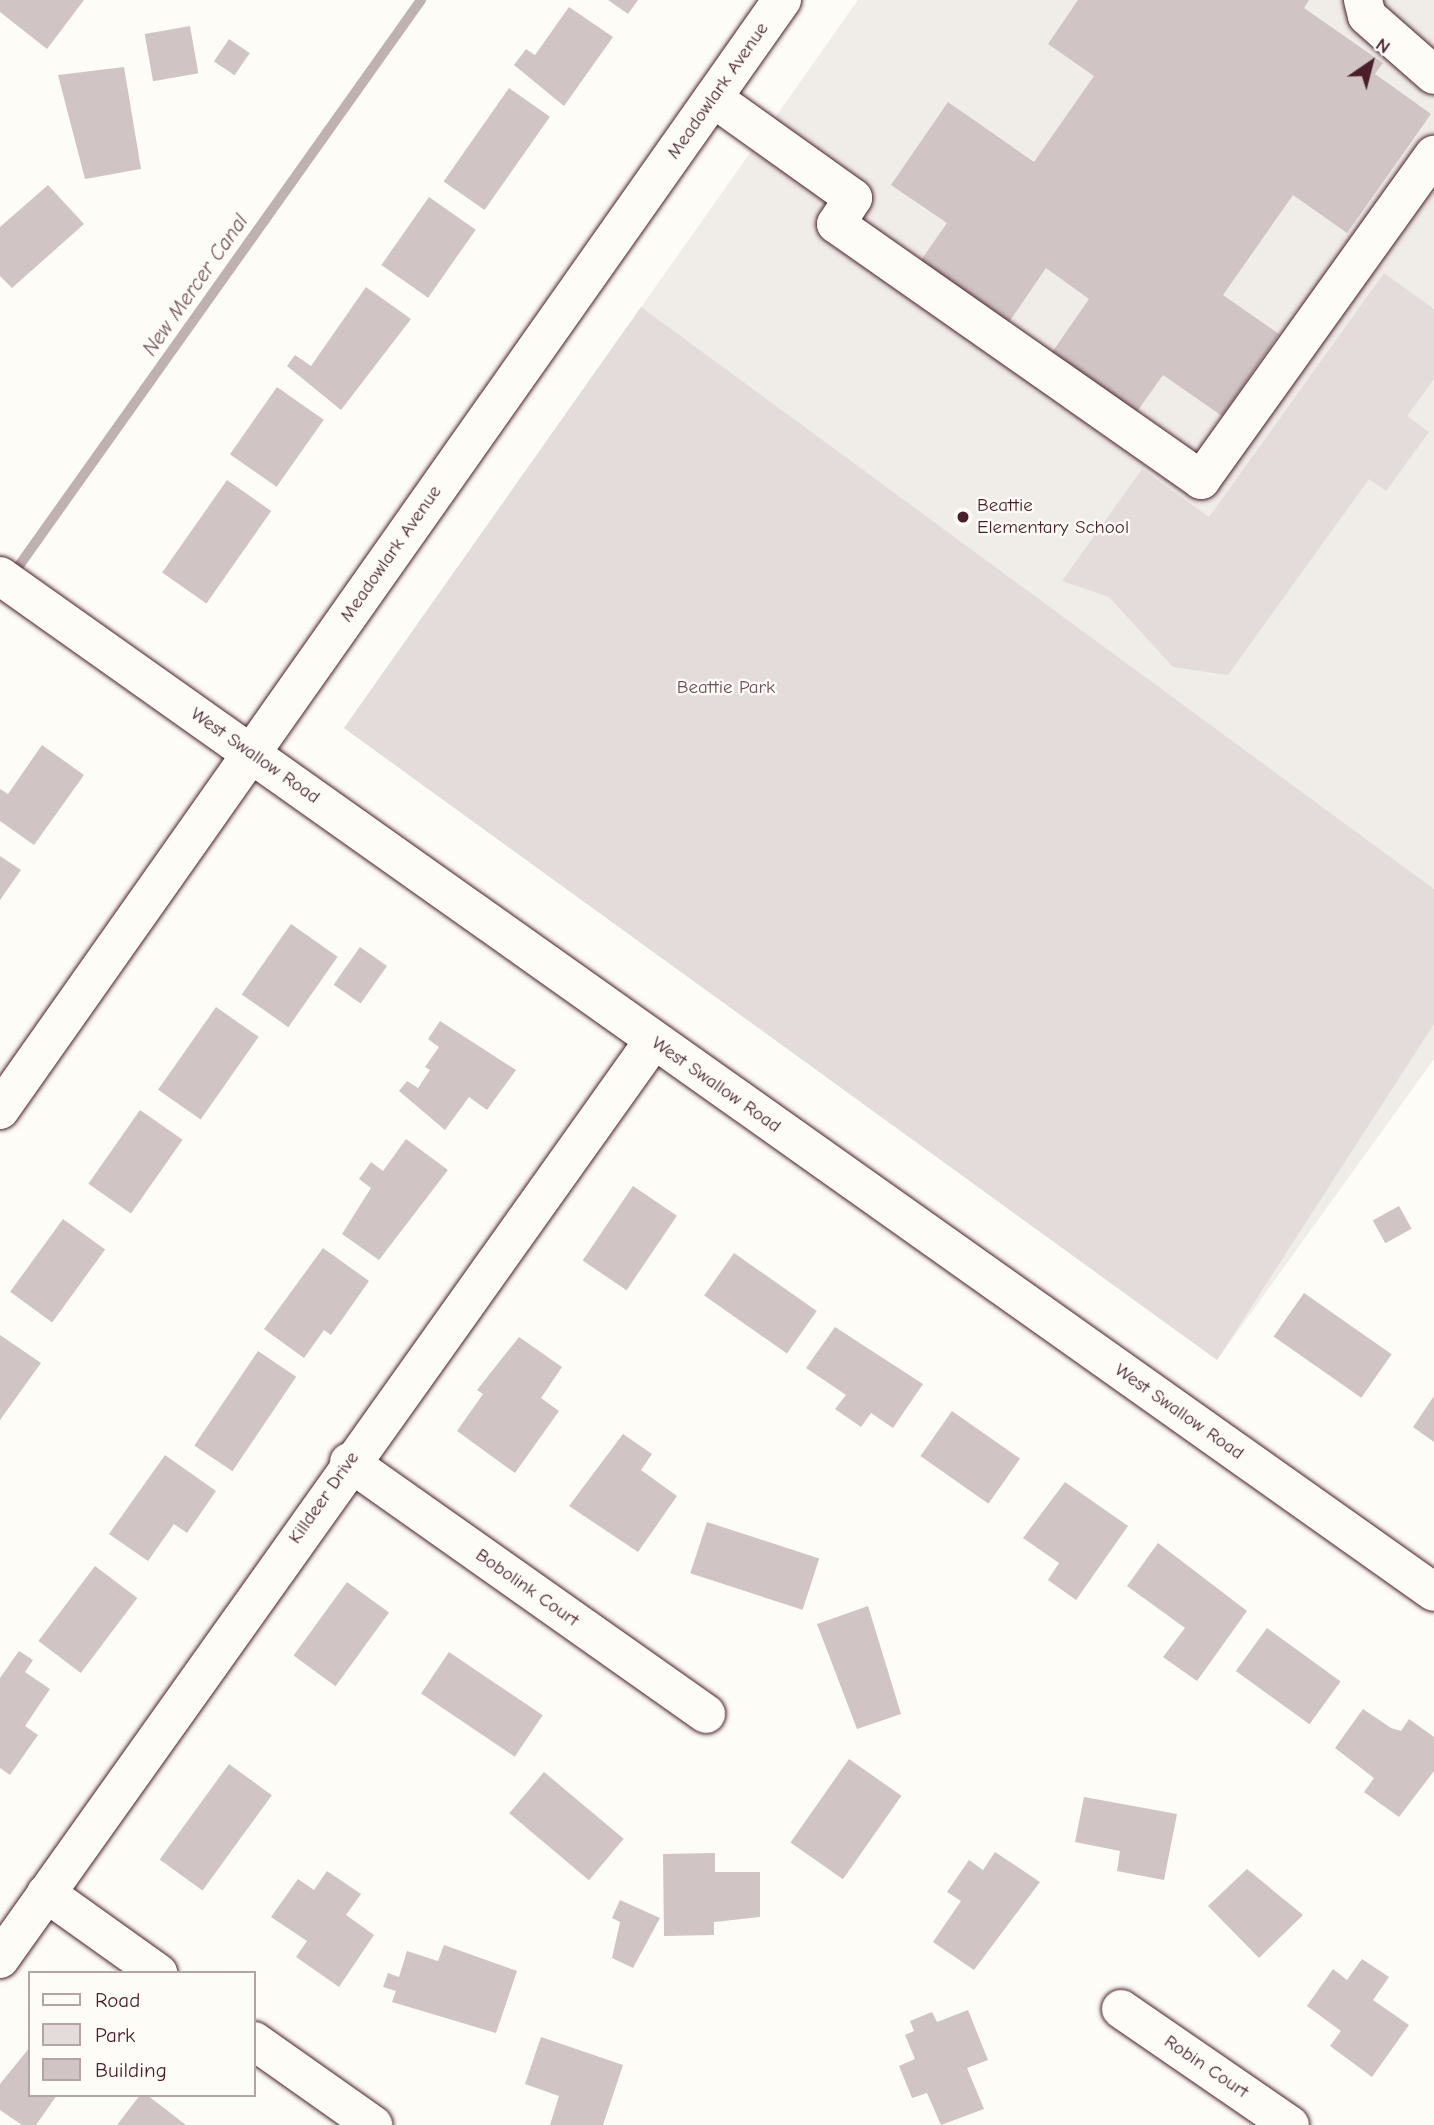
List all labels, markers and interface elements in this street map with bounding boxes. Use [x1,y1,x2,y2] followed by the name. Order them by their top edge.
[662,18,774,164] street label: Meadowlark Avenue
[1336,28,1406,98] north arrow
[1372,33,1394,58] text: N
[137,210,253,360] water label: New Mercer Canal
[335,481,447,627] street label: Meadowlark Avenue
[977,495,1129,539] place label: Beattie Elementary School
[955,509,971,525] marker: Beattie Elementary School
[677,677,775,699] park label: Beattie Park
[186,703,324,809] street label: West Swallow Road
[647,1032,785,1138] street label: West Swallow Road
[1110,1359,1248,1465] street label: West Swallow Road
[284,1448,364,1548] street label: Killdeer Drive
[471,1544,583,1632] street label: Bobolink Court
[28,1971,256,2097] legend
[95,1988,140,2012] text: Road
[95,2023,135,2047] text: Park
[1159,2030,1253,2104] street label: Robin Court
[95,2058,167,2082] text: Building

